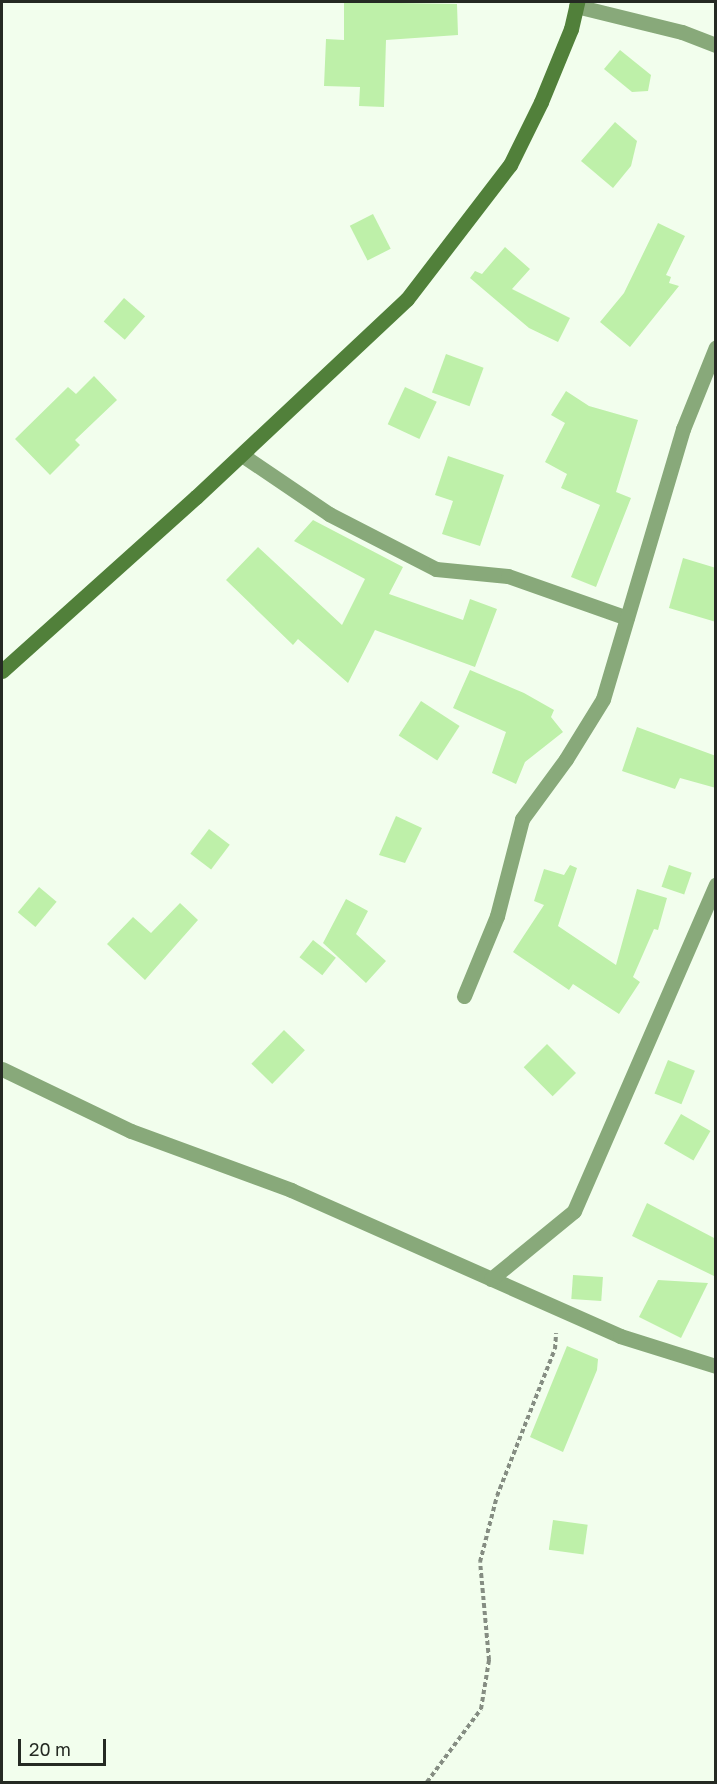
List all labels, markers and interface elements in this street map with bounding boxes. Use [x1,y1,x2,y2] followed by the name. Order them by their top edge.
[21,1727,110,1765] scale bar
[29,1738,71,1760] text: 20 m

